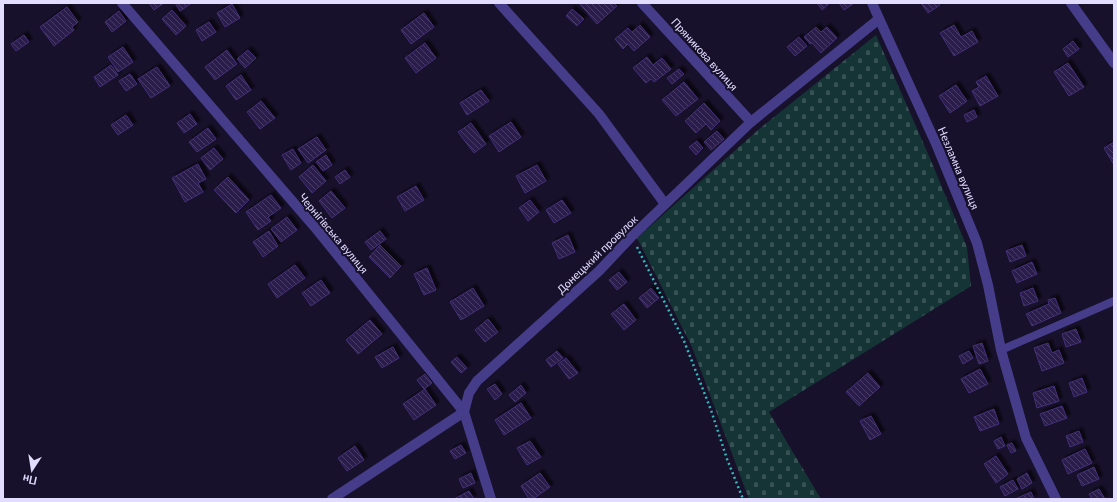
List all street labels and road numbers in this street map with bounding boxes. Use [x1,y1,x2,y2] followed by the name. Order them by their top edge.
[669,15,741,93] street label: Пряникова вулиця
[936,125,982,211] street label: Незламна вулиця
[297,190,371,276] street label: Чернігівська вулиця
[554,212,640,296] street label: Донецький провулок

